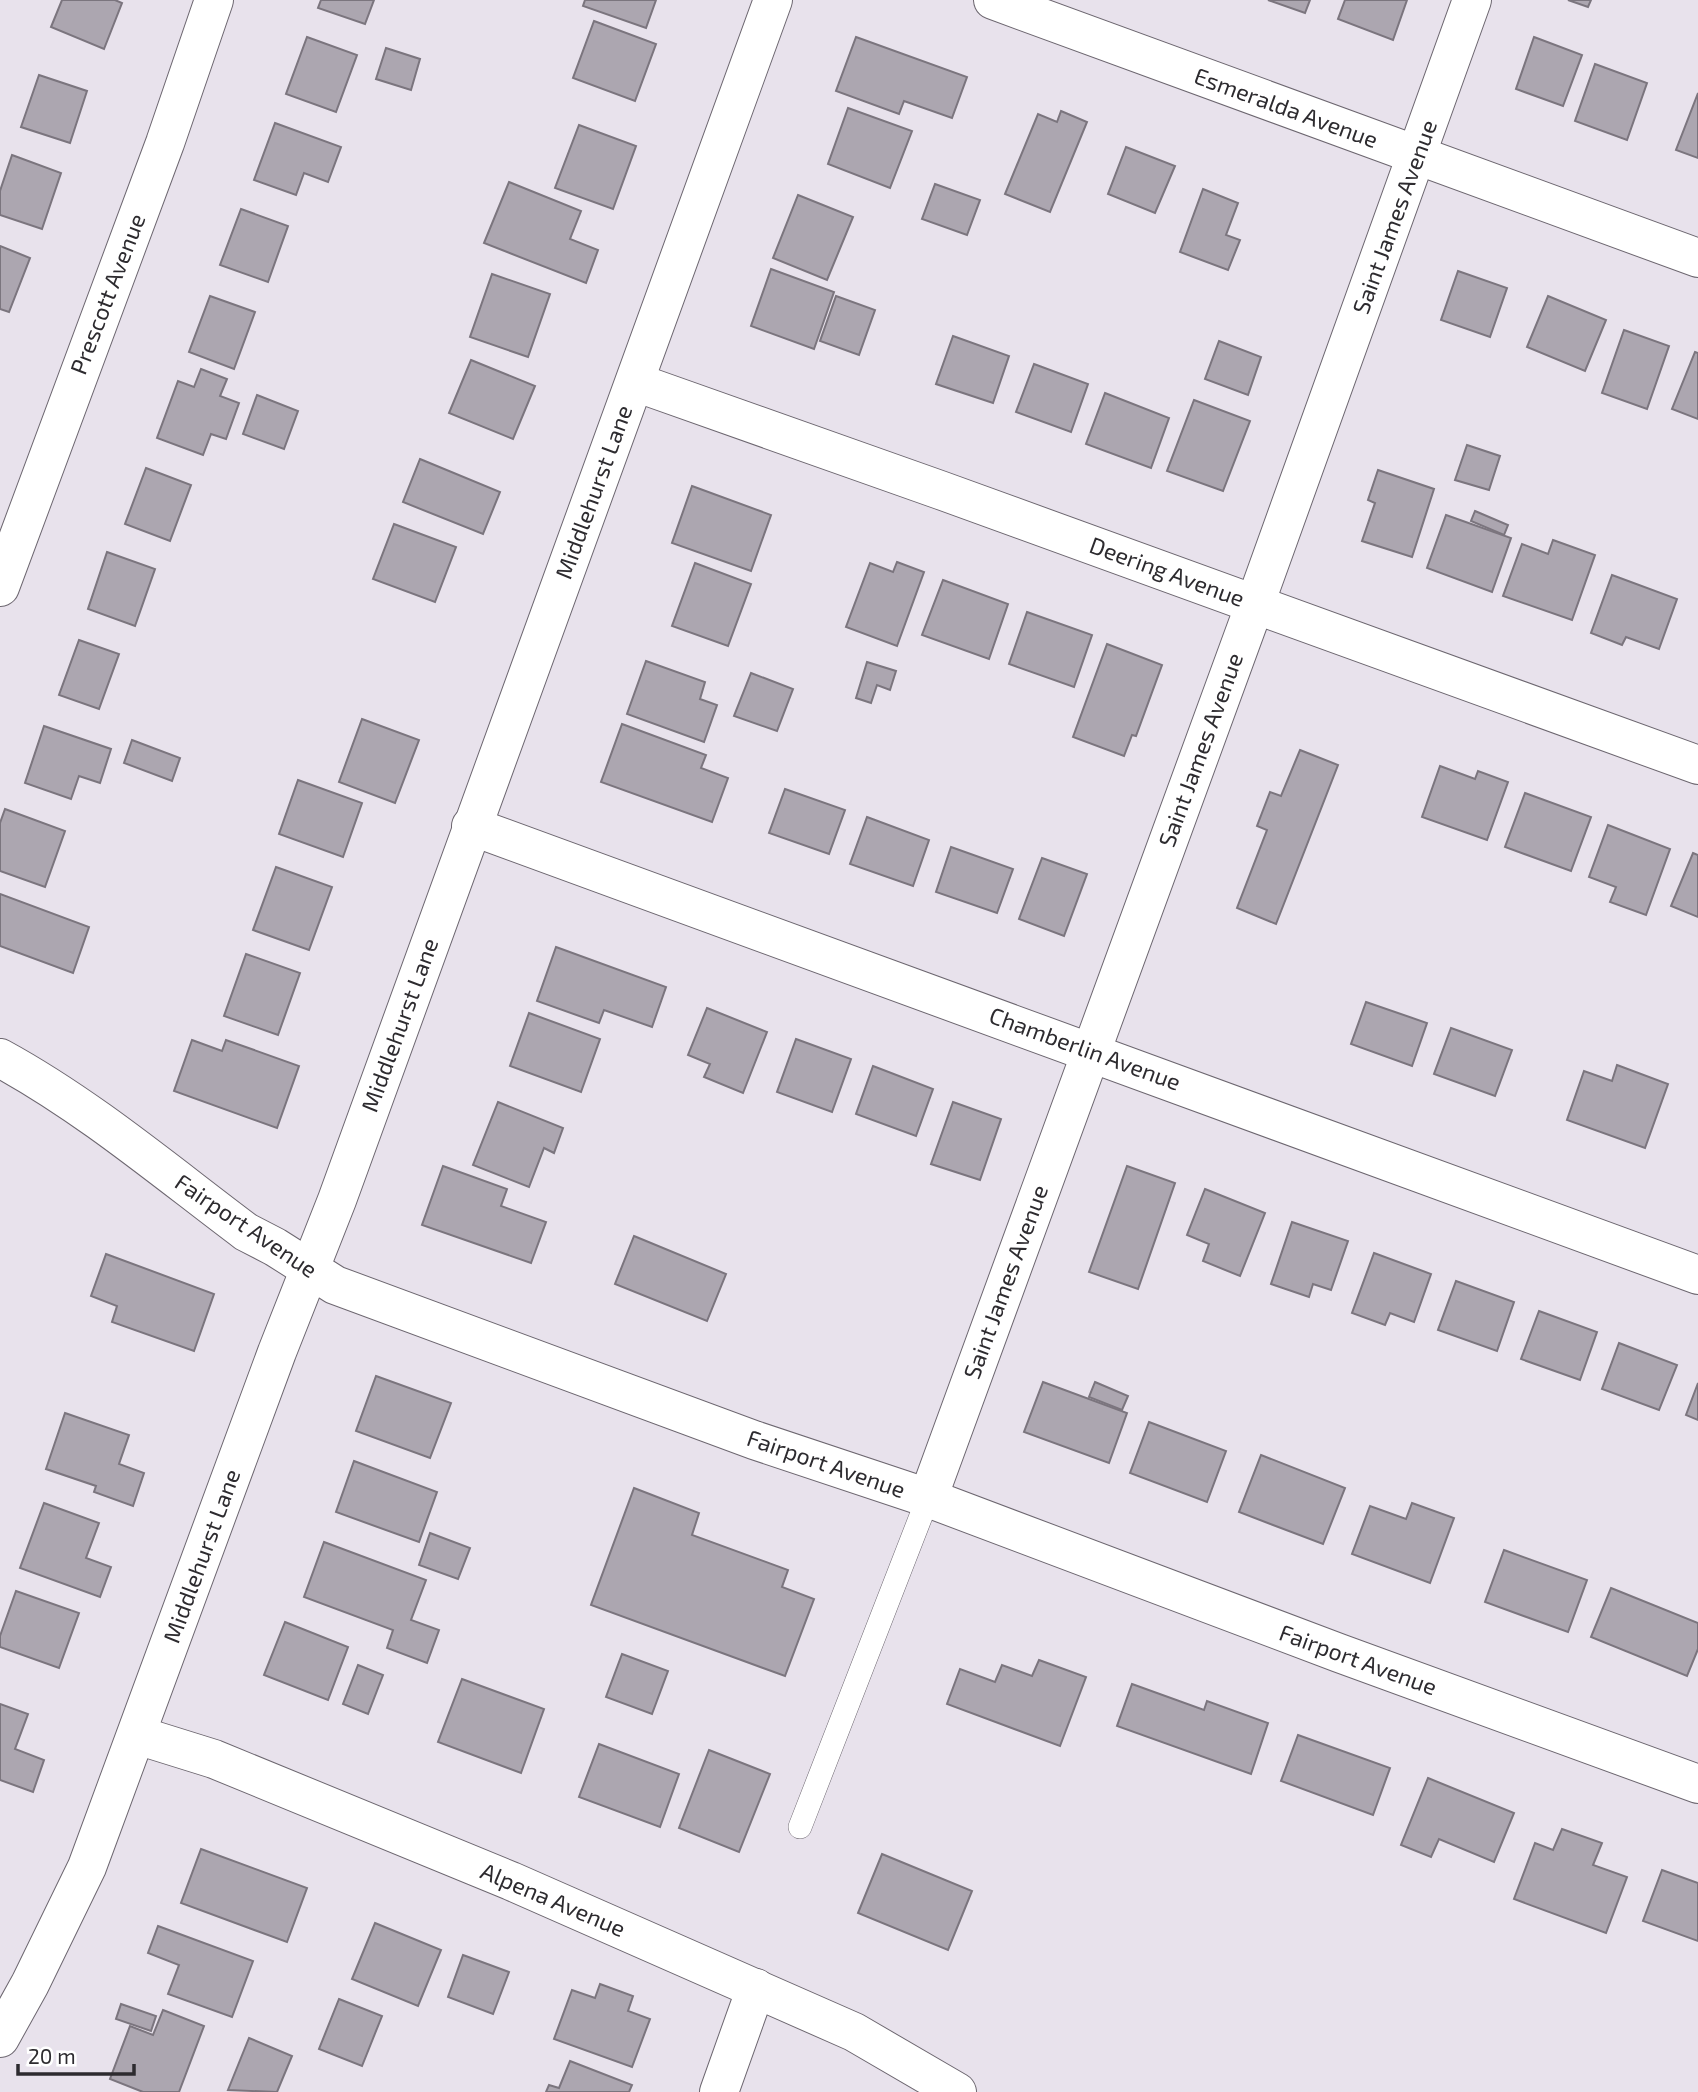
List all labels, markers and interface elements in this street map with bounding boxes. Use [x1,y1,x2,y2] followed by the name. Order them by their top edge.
[1191,61,1382,153] street label: Esmeralda Avenue
[1346,116,1442,317] street label: Saint James Avenue
[64,209,151,378] street label: Prescott Avenue
[549,401,637,582] street label: Middlehurst Lane
[1086,530,1249,612] street label: Deering Avenue
[1152,649,1248,850] street label: Saint James Avenue
[355,934,443,1115] street label: Middlehurst Lane
[986,1000,1185,1096] street label: Chamberlin Avenue
[170,1167,323,1283] street label: Fairport Avenue
[957,1181,1053,1382] street label: Saint James Avenue
[744,1423,909,1503] street label: Fairport Avenue
[157,1465,245,1646] street label: Middlehurst Lane
[1276,1618,1441,1701] street label: Fairport Avenue
[477,1856,630,1942] street label: Alpena Avenue
[18,2032,133,2076] scale bar
[28,2043,76,2068] text: 20 m

